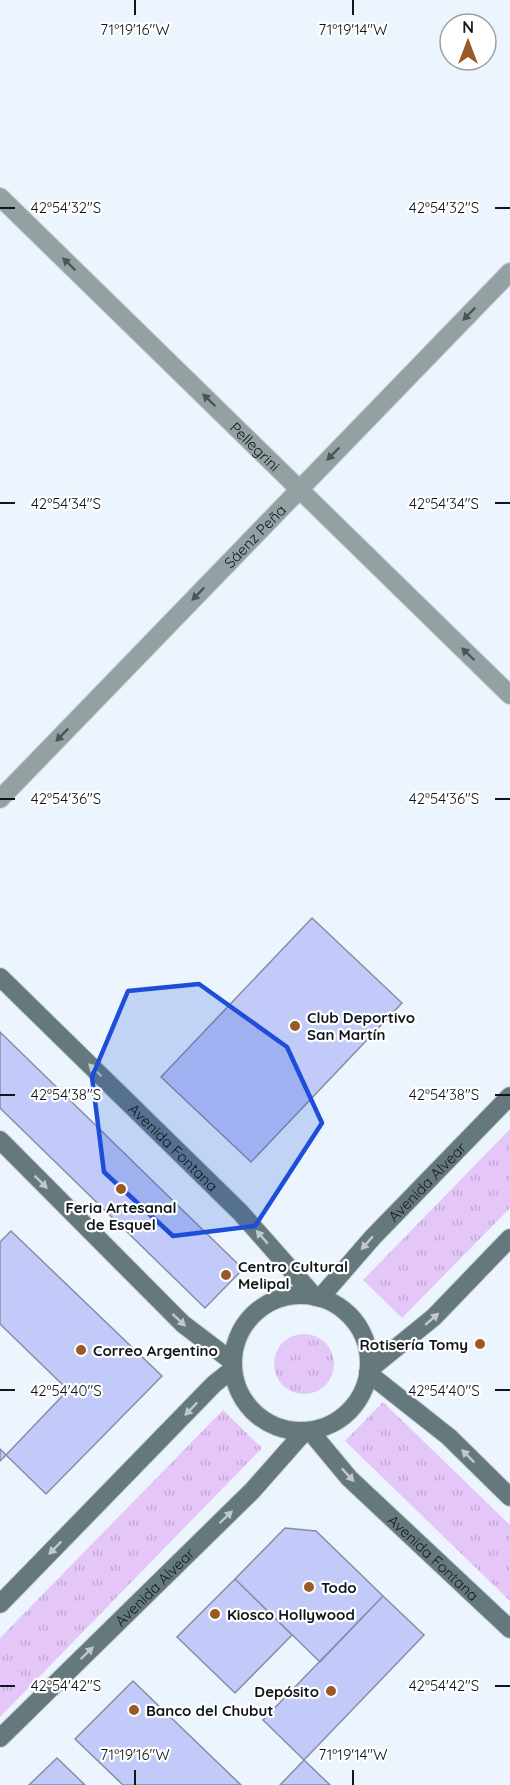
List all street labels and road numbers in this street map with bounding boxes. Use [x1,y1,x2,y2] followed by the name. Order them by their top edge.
[226,418,284,475] street label: Pellegrini
[220,500,290,572] street label: Sáenz Peña
[125,1099,222,1195] street label: Avenida Fontana
[384,1138,470,1226] street label: Avenida Alvear
[384,1510,483,1605] street label: Avenida Fontana
[110,1543,198,1630] street label: Avenida Alvear

